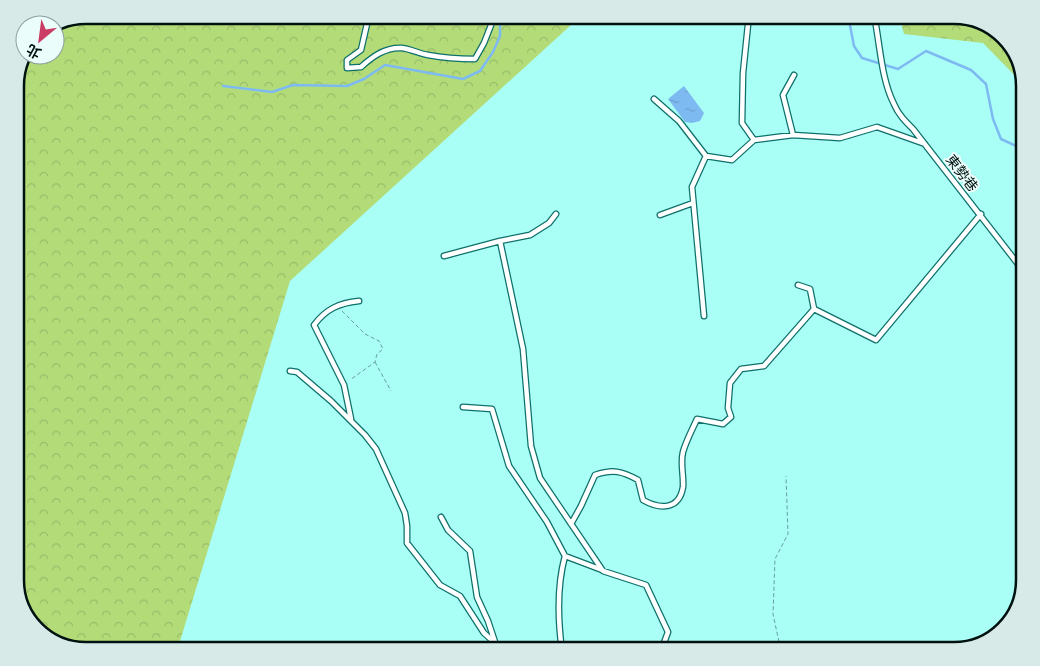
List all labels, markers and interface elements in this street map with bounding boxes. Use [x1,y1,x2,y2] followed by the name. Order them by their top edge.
[15,15,65,65] north arrow
[24,41,44,62] text: 北
[943,152,981,194] street label: 東勢巷

